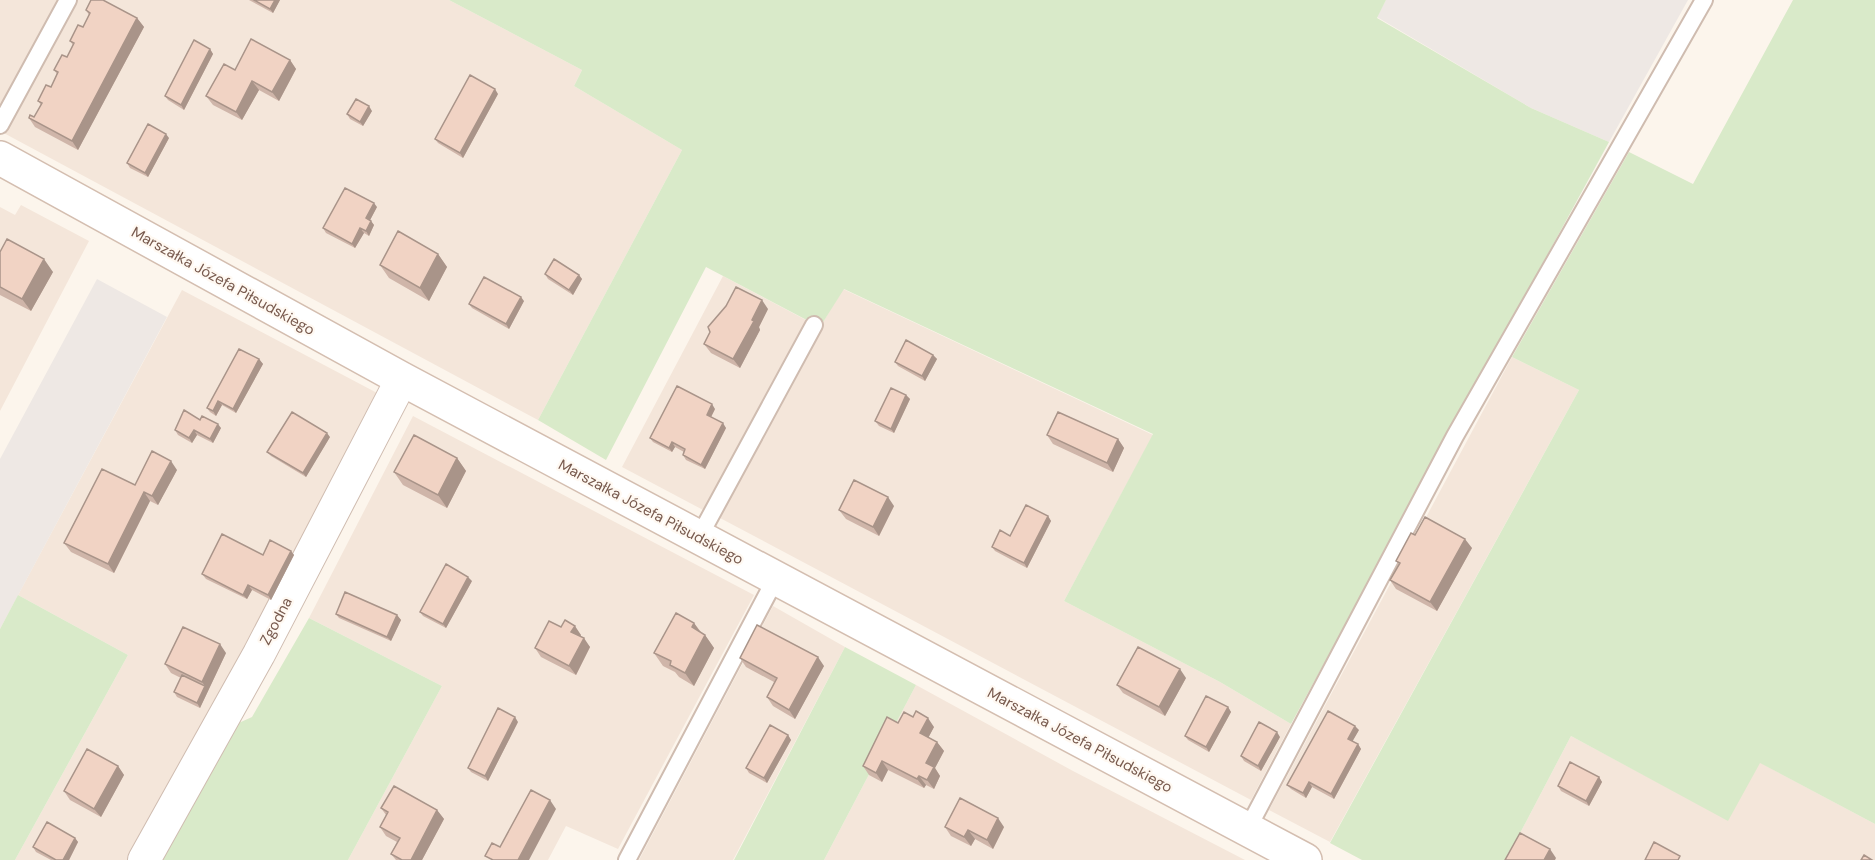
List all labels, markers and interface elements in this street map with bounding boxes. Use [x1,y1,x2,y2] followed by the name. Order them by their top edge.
[128,222,318,340] street label: Marszałka Józefa Piłsudskiego
[555,455,747,569] street label: Marszałka Józefa Piłsudskiego
[255,594,297,648] street label: Zgodna
[984,683,1176,797] street label: Marszałka Józefa Piłsudskiego

